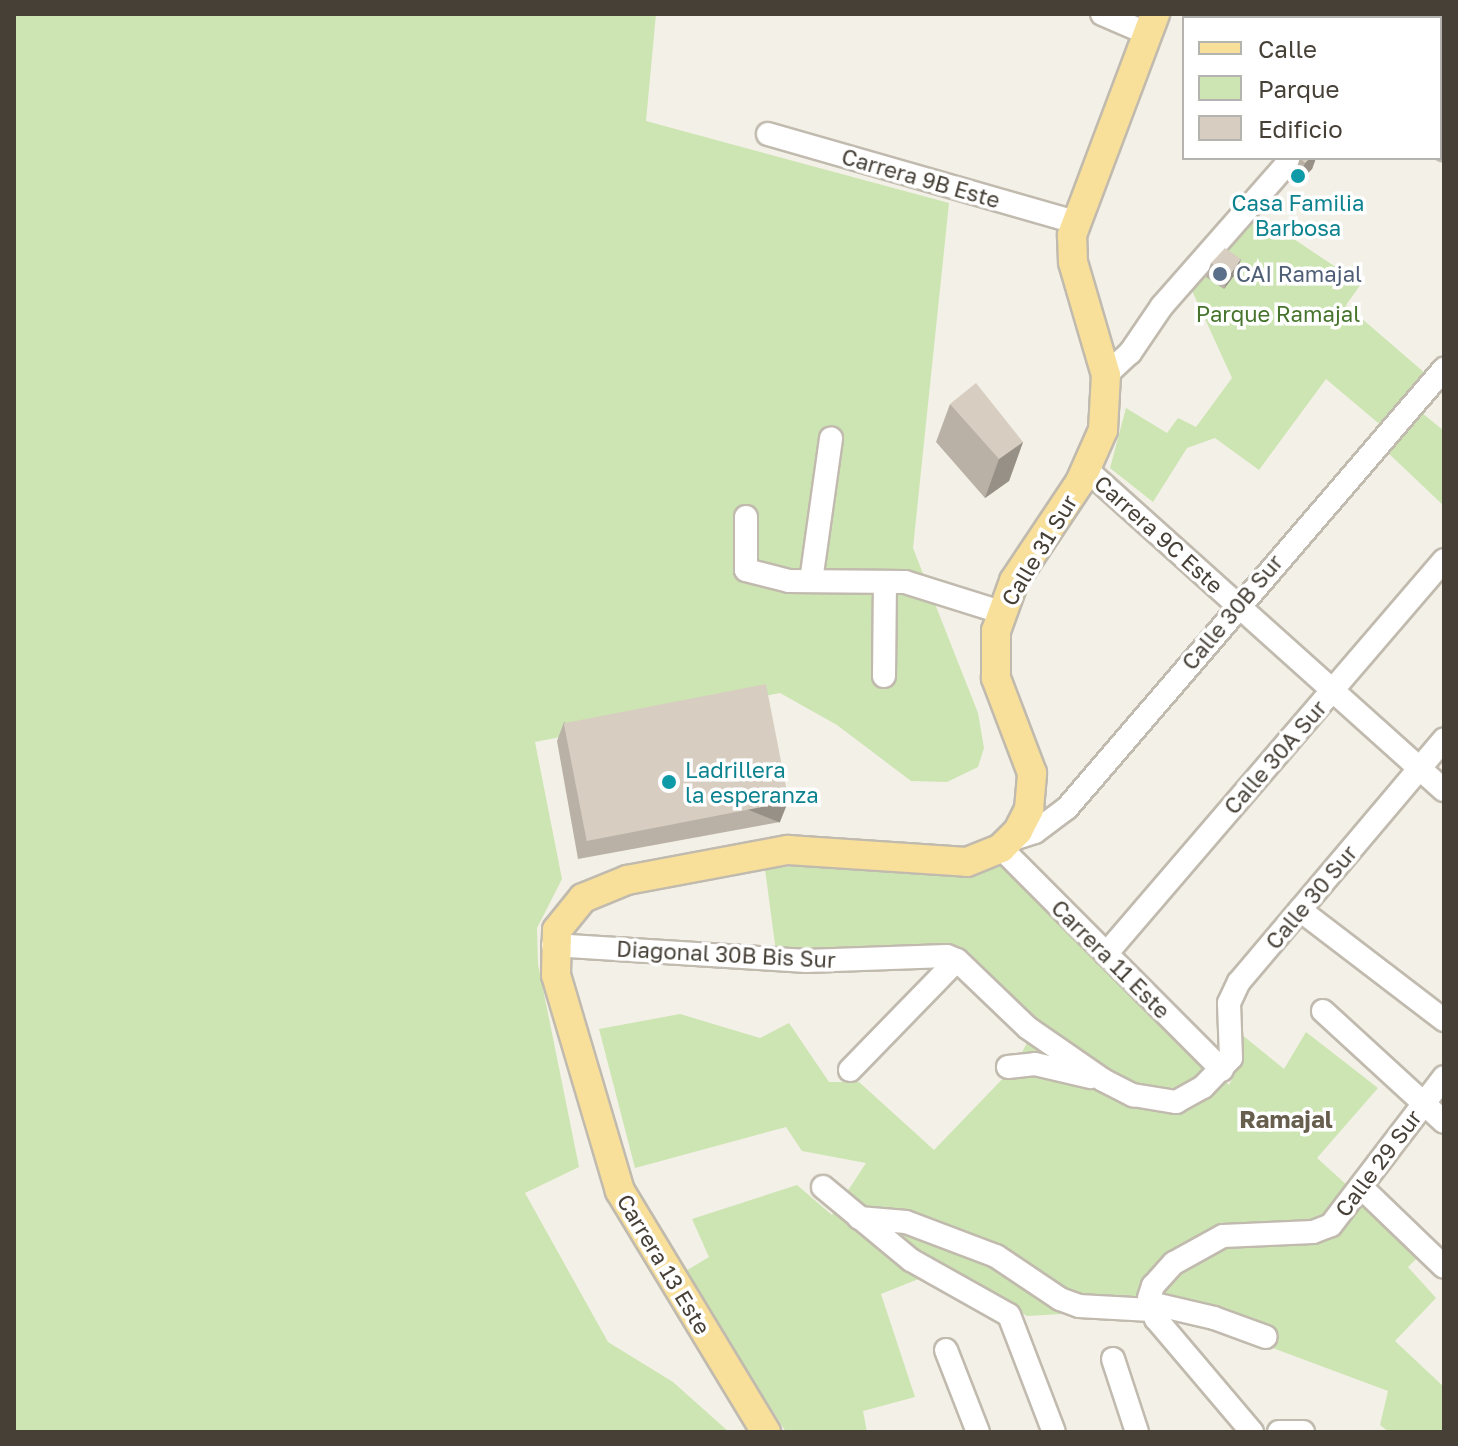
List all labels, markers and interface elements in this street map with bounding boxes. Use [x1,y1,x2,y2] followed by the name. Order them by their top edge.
[1182,16,1442,160] legend
[1258,34,1317,63] text: Calle
[1258,74,1339,103] text: Parque
[1258,114,1343,143] text: Edificio
[839,143,1003,213] street label: Carrera 9B Este
[1289,167,1307,185] marker: Casa Familia Barbosa
[1232,189,1364,240] place label: Casa Familia Barbosa
[1236,261,1362,287] place label: CAI Ramajal
[1211,265,1229,283] marker: CAI Ramajal
[1196,301,1360,327] park label: Parque Ramajal
[1089,469,1229,599] street label: Carrera 9C Este
[996,490,1082,610] street label: Calle 31 Sur
[1176,549,1288,675] street label: Calle 30B Sur
[1218,695,1332,819] street label: Calle 30A Sur
[685,756,819,808] place label: Ladrillera la esperanza
[660,773,678,791] marker: Ladrillera la esperanza
[1260,840,1362,954] street label: Calle 30 Sur
[1046,894,1176,1024] street label: Carrera 11 Este
[616,935,836,973] street label: Diagonal 30B Bis Sur
[1329,1104,1427,1222] street label: Calle 29 Sur
[1239,1105,1333,1133] district label: Ramajal
[612,1189,716,1339] street label: Carrera 13 Este

